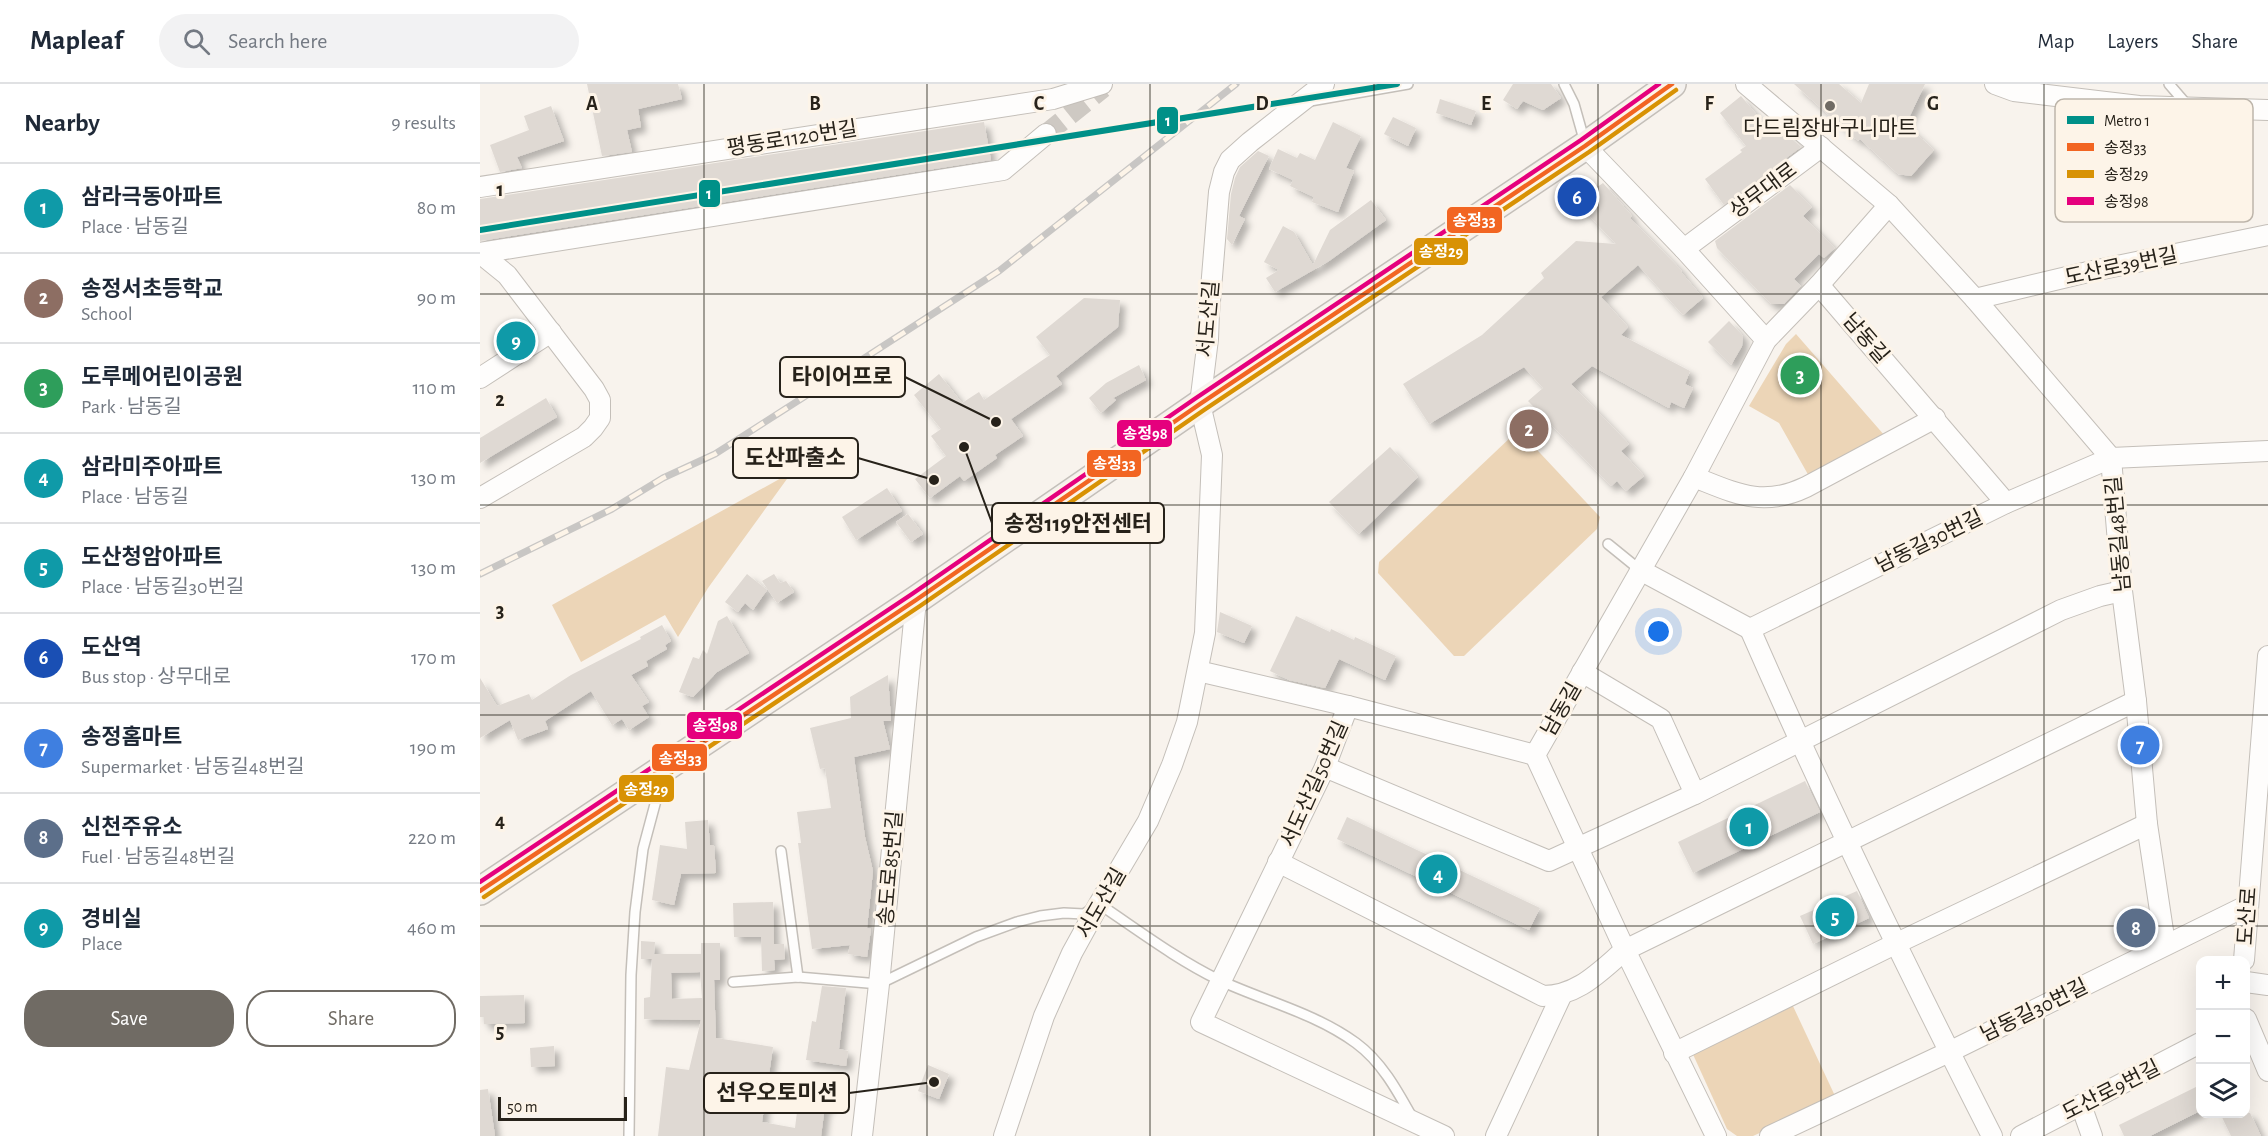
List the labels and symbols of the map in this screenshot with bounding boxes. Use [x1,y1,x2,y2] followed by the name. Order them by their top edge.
[586,94,598,114] text: A
[809,94,821,114] text: B
[1034,94,1045,114] text: C
[1255,94,1269,114] text: D
[1481,94,1491,114] text: E
[1704,94,1714,114] text: F
[1927,94,1939,114] text: G
[1823,99,1837,113] marker: 다드림장바구니마트
[2055,99,2253,222] legend
[1156,106,1179,135] line badge: 1
[1165,113,1171,129] text: 1
[2104,113,2150,129] text: Metro 1
[725,117,859,159] street label: 평동로1120번길
[1743,117,1917,139] place label: 다드림장바구니마트
[2104,140,2147,156] text: 송정33
[1726,158,1800,222] street label: 상무대로
[2104,167,2148,183] text: 송정29
[1558,174,1596,220] pin: 6
[698,179,721,208] line badge: 1
[496,180,504,200] text: 1
[706,186,712,202] text: 1
[2104,194,2149,210] text: 송정98
[1446,206,1503,234] line badge: 송정33
[1452,212,1496,229] text: 송정33
[1413,237,1469,266] line badge: 송정29
[1419,243,1464,260] text: 송정29
[2062,243,2180,289] street label: 도산로39번길
[1194,280,1222,358] street label: 서도산길
[1839,309,1893,367] street label: 남동길
[496,318,536,364] pin: 9
[1780,352,1820,398] pin: 3
[780,357,905,397] callout: 타이어프로
[791,365,893,388] text: 타이어프로
[495,390,505,410] text: 2
[1510,406,1548,452] pin: 2
[1116,419,1173,448] line badge: 송정98
[1122,425,1168,442] text: 송정98
[733,438,858,478] callout: 도산파출소
[744,446,846,469] text: 도산파출소
[1086,449,1142,478] line badge: 송정33
[1092,455,1136,472] text: 송정33
[2102,475,2134,593] street label: 남동길48번길
[992,503,1164,543] callout: 송정119안전센터
[1872,506,1986,576] street label: 남동길30번길
[1004,512,1152,535] text: 송정119안전센터
[496,601,504,621] text: 3
[1644,617,1673,646] your location
[1537,678,1585,740] street label: 남동길
[686,711,743,740] line badge: 송정98
[692,717,738,734] text: 송정98
[1276,717,1352,851] street label: 서도산길50번길
[2120,722,2160,768] pin: 7
[651,743,708,772] line badge: 송정33
[658,750,702,767] text: 송정33
[618,774,675,803] line badge: 송정29
[624,781,669,798] text: 송정29
[1730,804,1768,850] pin: 1
[874,810,906,926] street label: 송도로85번길
[495,811,505,831] text: 4
[1418,852,1458,896] pin: 4
[1072,864,1130,942] street label: 서도산길
[2234,886,2260,946] street label: 도산로
[1816,894,1854,940] pin: 5
[2116,906,2156,950] pin: 8
[1977,975,2091,1045] street label: 남동길30번길
[496,1022,504,1042] text: 5
[2059,1056,2163,1124] street label: 도산로9번길
[704,1073,849,1113] callout: 선우오토미션
[716,1081,838,1104] text: 선우오토미션
[498,1094,627,1122] scale bar

